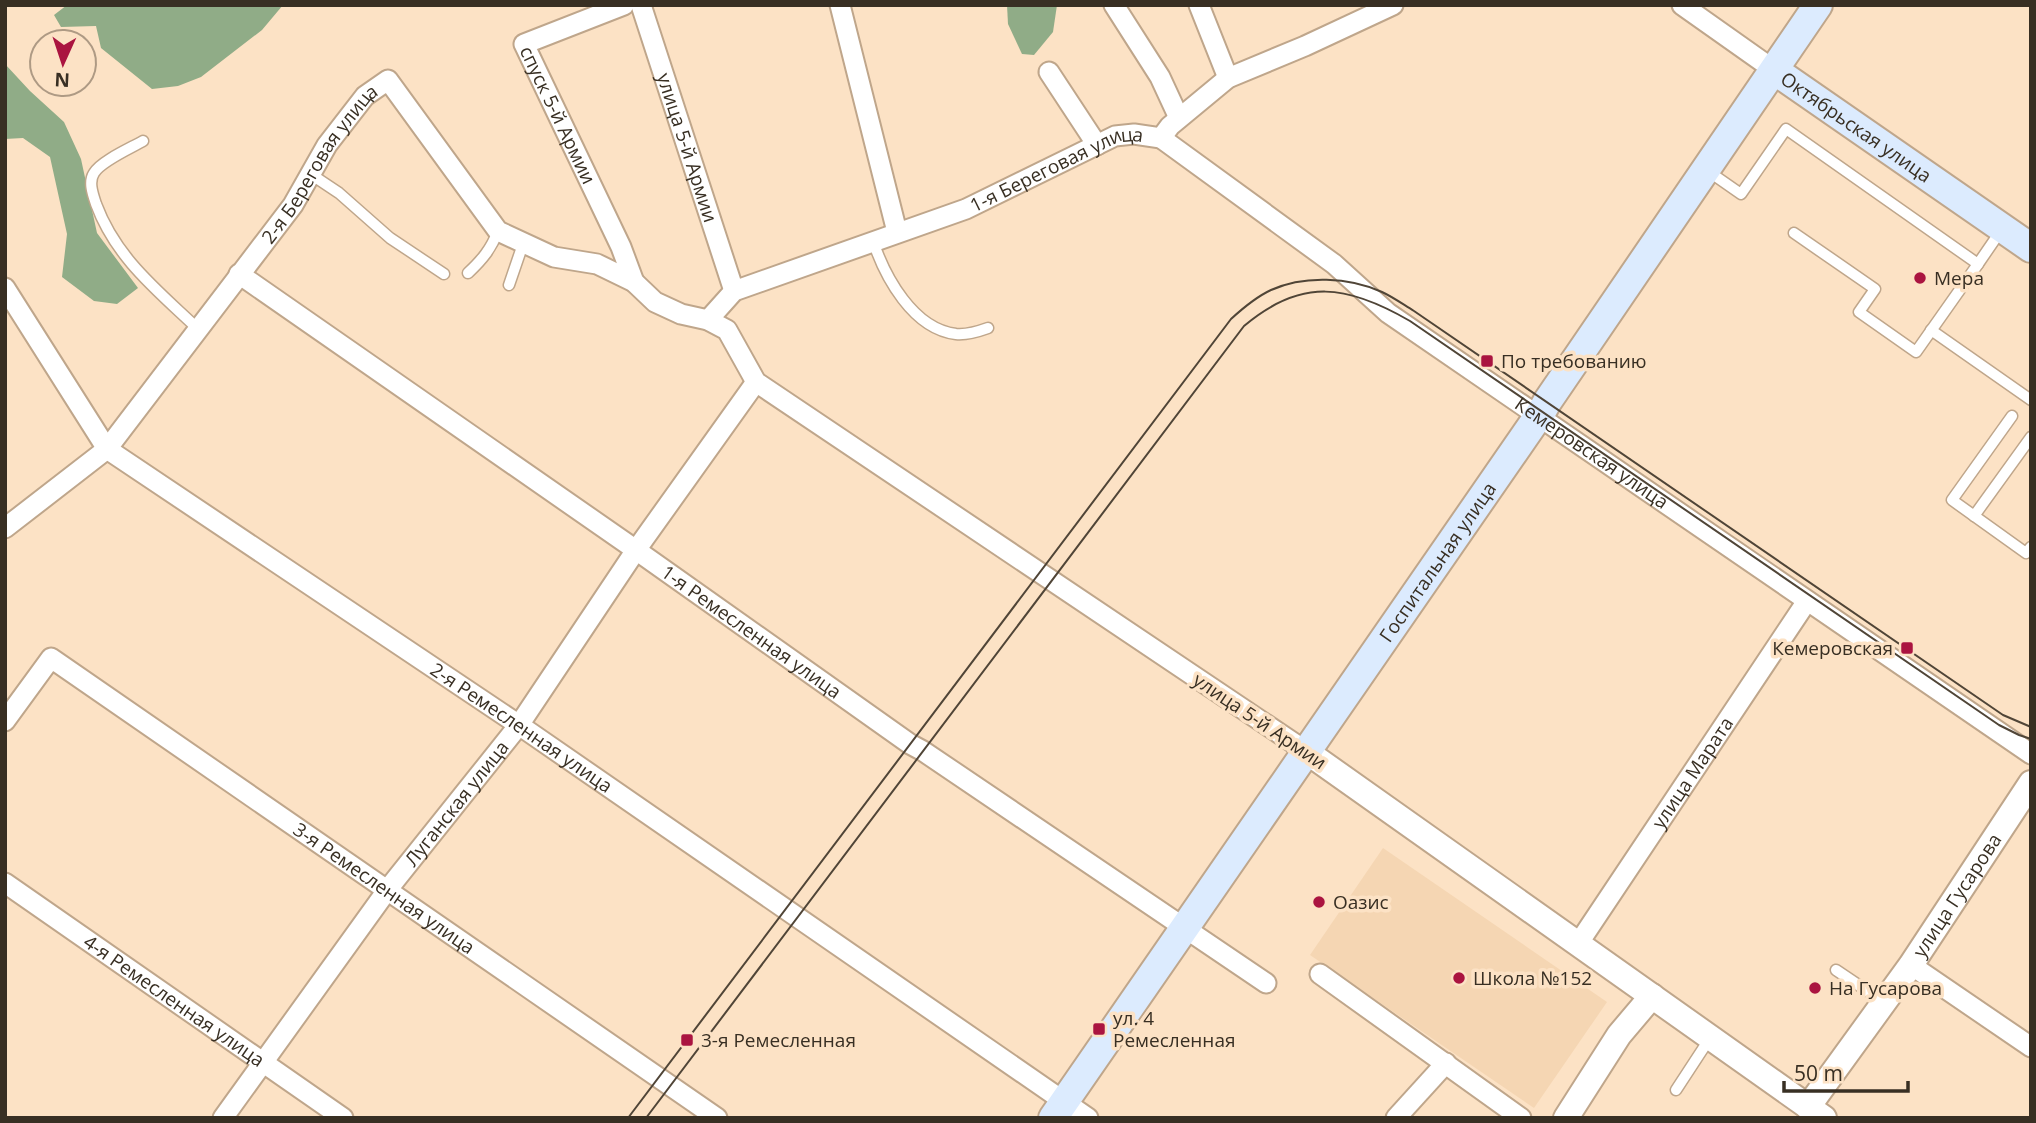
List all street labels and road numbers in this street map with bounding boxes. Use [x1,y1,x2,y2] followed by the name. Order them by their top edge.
[514,42,602,188] street label: спуск 5-й Армии
[1776,66,1937,188] street label: Октябрьская улица
[651,70,724,226] street label: улица 5-й Армии
[255,78,383,249] street label: 2-я Береговая улица
[965,121,1145,218] street label: 1-я Береговая улица
[1510,391,1674,515] street label: Кемеровская улица
[1373,477,1502,647] street label: Госпитальная улица
[656,559,847,704] street label: 1-я Ремесленная улица
[425,656,618,799] street label: 2-я Ремесленная улица
[1188,667,1332,775] street label: улица 5-й Армии
[1646,712,1739,834] street label: улица Марата
[398,735,515,871] street label: Луганская улица
[288,816,480,960] street label: 3-я Ремесленная улица
[1907,828,2007,962] street label: улица Гусарова
[78,929,270,1073] street label: 4-я Ремесленная улица

